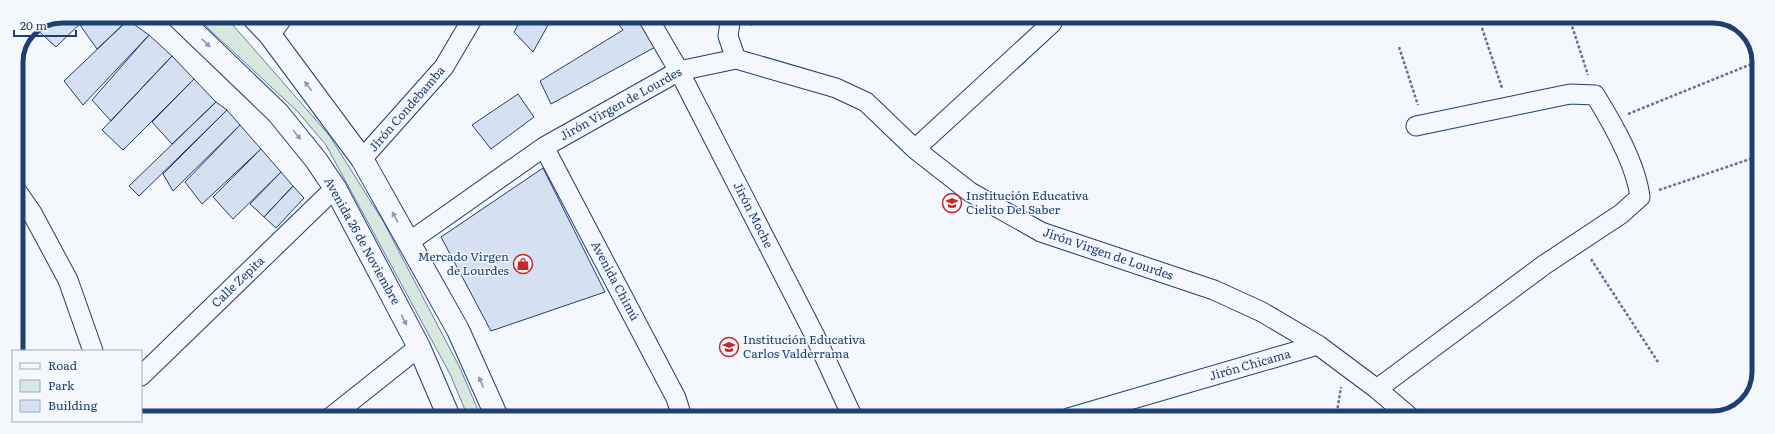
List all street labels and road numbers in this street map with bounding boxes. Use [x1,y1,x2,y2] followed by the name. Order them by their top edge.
[364,61,449,155] street label: Jirón Condebamba
[556,62,685,144] street label: Jirón Virgen de Lourdes
[320,173,405,308] street label: Avenida 26 de Noviembre
[729,178,778,251] street label: Jirón Moche
[1041,222,1177,284] street label: Jirón Virgen de Lourdes
[587,237,645,324] street label: Avenida Chimú
[207,251,268,311] street label: Calle Zepita
[1207,344,1293,384] street label: Jirón Chicama

